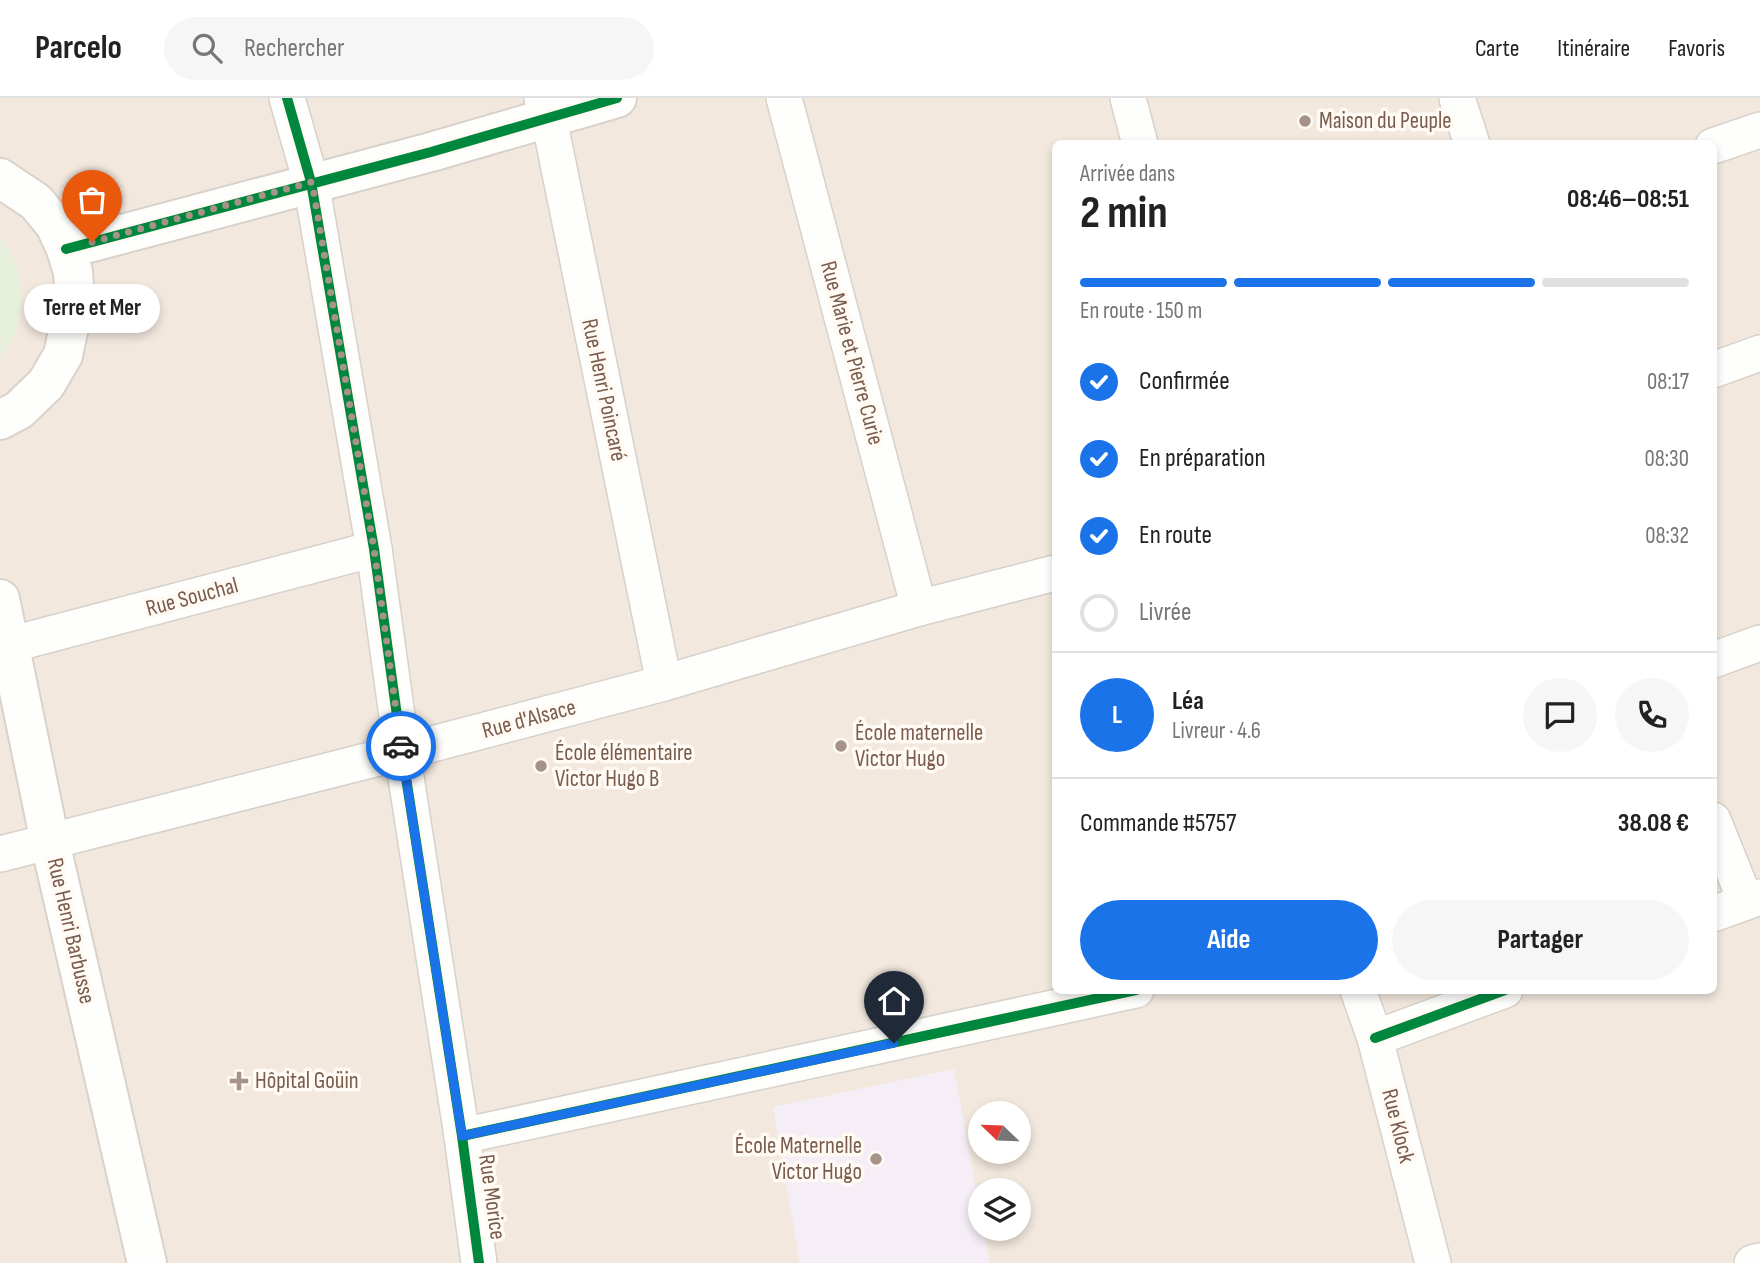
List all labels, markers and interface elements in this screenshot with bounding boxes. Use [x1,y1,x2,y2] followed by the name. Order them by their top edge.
[164,17,654,80] search box
[35,28,122,68] text: Parcelo
[188,29,226,67] icon: search
[244,33,345,64] text: Rechercher
[1475,34,1519,63] text: Carte
[1557,34,1630,63] text: Itinéraire
[1668,34,1725,63] text: Favoris
[1319,107,1452,135] place label: Maison du Peuple
[1297,113,1313,129] marker: Maison du Peuple
[1080,160,1175,188] text: Arrivée dans
[62,170,122,242] pin
[73,181,111,219] icon: bag
[1567,184,1689,215] text: 08:46–08:51
[1080,186,1168,241] text: 2 min
[814,258,890,448] street label: Rue Marie et Pierre Curie
[24,284,160,333] callout: Terre et Mer
[43,294,141,322] text: Terre et Mer
[1080,297,1202,325] text: En route · 150 m
[575,316,633,464] street label: Rue Henri Poincaré
[1080,363,1118,401] icon: check
[1139,366,1230,397] text: Confirmée
[1647,368,1689,396] text: 08:17
[1080,440,1118,478] icon: check
[1139,443,1266,474] text: En préparation
[1644,445,1689,473] text: 08:30
[1080,517,1118,555] icon: check
[1139,520,1212,551] text: En route
[1645,522,1689,550] text: 08:32
[143,571,241,623] street label: Rue Souchal
[1139,597,1191,628] text: Livrée
[1523,678,1597,752] button: chat
[1615,678,1689,752] button: phone
[1172,686,1204,717] text: Léa
[479,693,579,745] street label: Rue d'Alsace
[1112,700,1122,731] text: L
[366,711,436,781] courier
[1172,717,1261,745] text: Livreur · 4.6
[855,719,983,773] place label: École maternelle Victor Hugo
[382,727,420,765] icon: car
[833,738,849,754] marker: École maternelle Victor Hugo
[555,739,692,793] place label: École élémentaire Victor Hugo B
[533,758,549,774] marker: École élémentaire Victor Hugo B
[1080,808,1236,839] text: Commande #5757
[1618,808,1689,839] text: 38.08 €
[41,855,101,1007] street label: Rue Henri Barbusse
[1080,900,1378,980] button: Aide
[1392,900,1689,980] button: Partager
[864,971,924,1043] pin
[875,982,913,1020] icon: home
[255,1067,359,1095] place label: Hôpital Goüin
[229,1071,249,1091] marker: Hôpital Goüin
[1375,1086,1421,1166] street label: Rue Klock
[968,1101,1031,1164] north arrow
[968,1101,1031,1241] map controls
[735,1132,862,1186] place label: École Maternelle Victor Hugo
[868,1151,884,1167] marker: École Maternelle Victor Hugo
[472,1153,512,1241] street label: Rue Morice
[968,1178,1031,1241] button: layers

